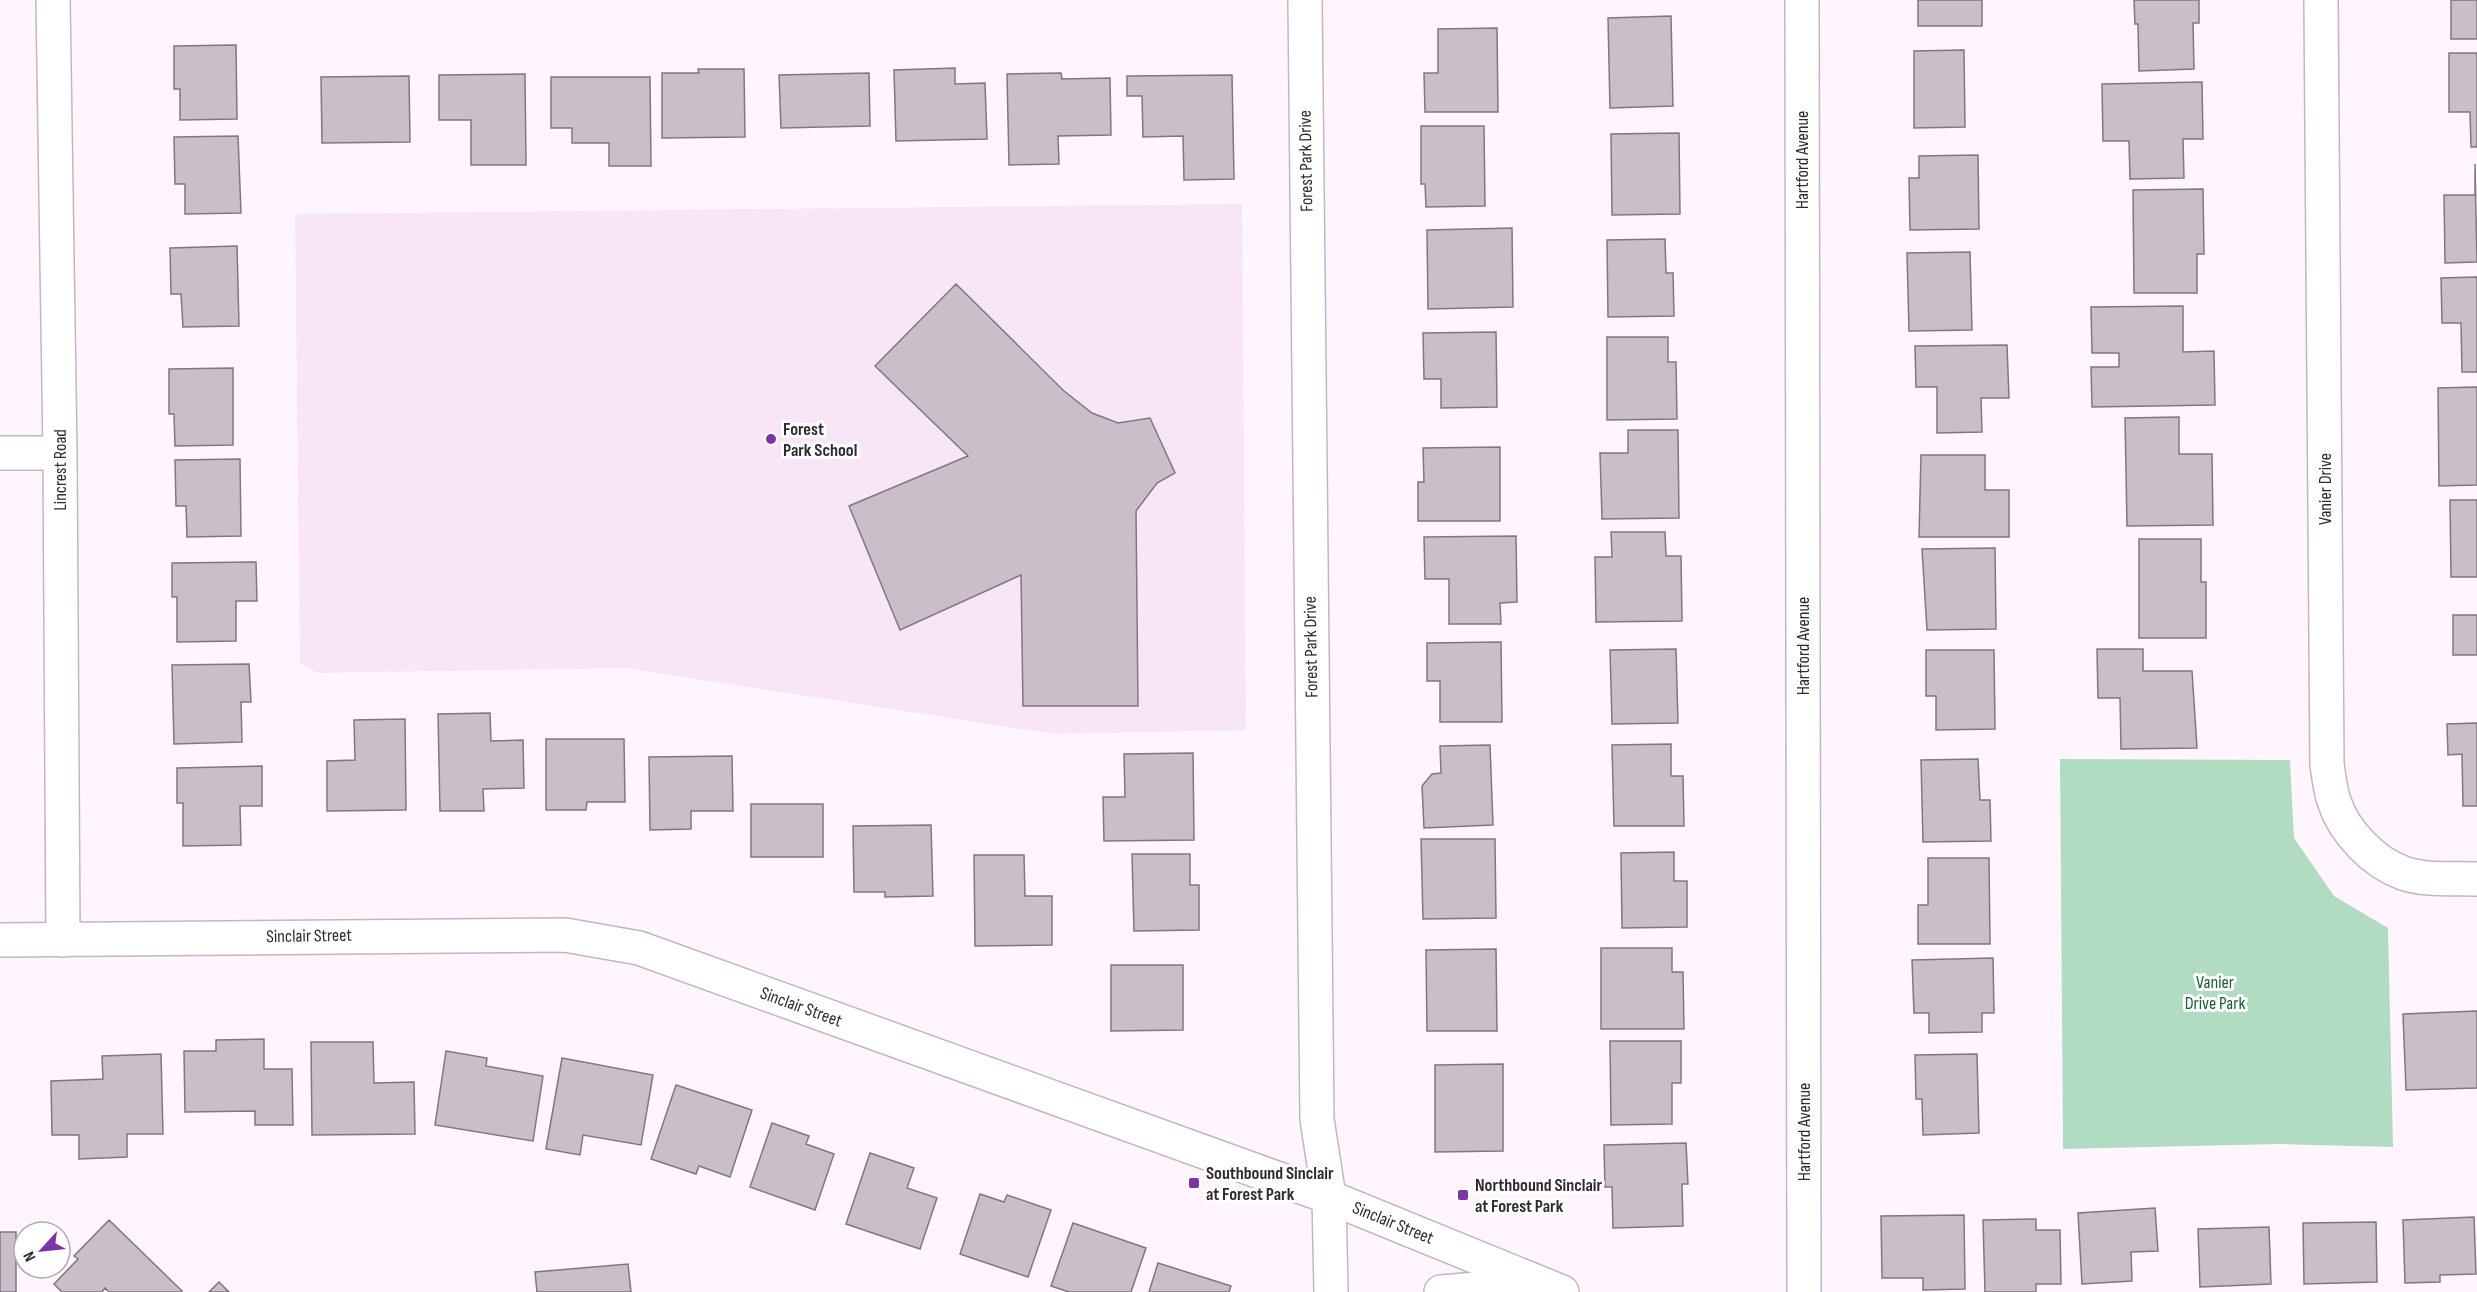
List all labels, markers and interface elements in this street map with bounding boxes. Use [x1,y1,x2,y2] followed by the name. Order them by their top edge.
[1295,110,1317,212] street label: Forest Park Drive
[1792,111,1813,209] street label: Hartford Avenue
[783,419,857,461] place label: Forest Park School
[50,429,71,511] street label: Lincrest Road
[764,432,778,446] marker: Forest Park School
[2315,453,2336,525] street label: Vanier Drive
[1300,596,1322,698] street label: Forest Park Drive
[1793,597,1814,695] street label: Hartford Avenue
[266,925,352,947] street label: Sinclair Street
[2185,972,2245,1014] park label: Vanier Drive Park
[757,982,845,1032] street label: Sinclair Street
[1794,1083,1815,1181] street label: Hartford Avenue
[1206,1163,1334,1205] place label: Southbound Sinclair at Forest Park
[1475,1175,1602,1217] place label: Northbound Sinclair at Forest Park
[1187,1176,1201,1190] marker: Southbound Sinclair at Forest Park
[1456,1188,1470,1202] marker: Northbound Sinclair at Forest Park
[1349,1197,1437,1249] street label: Sinclair Street
[12,1220,72,1280] north arrow
[20,1248,40,1264] text: N

